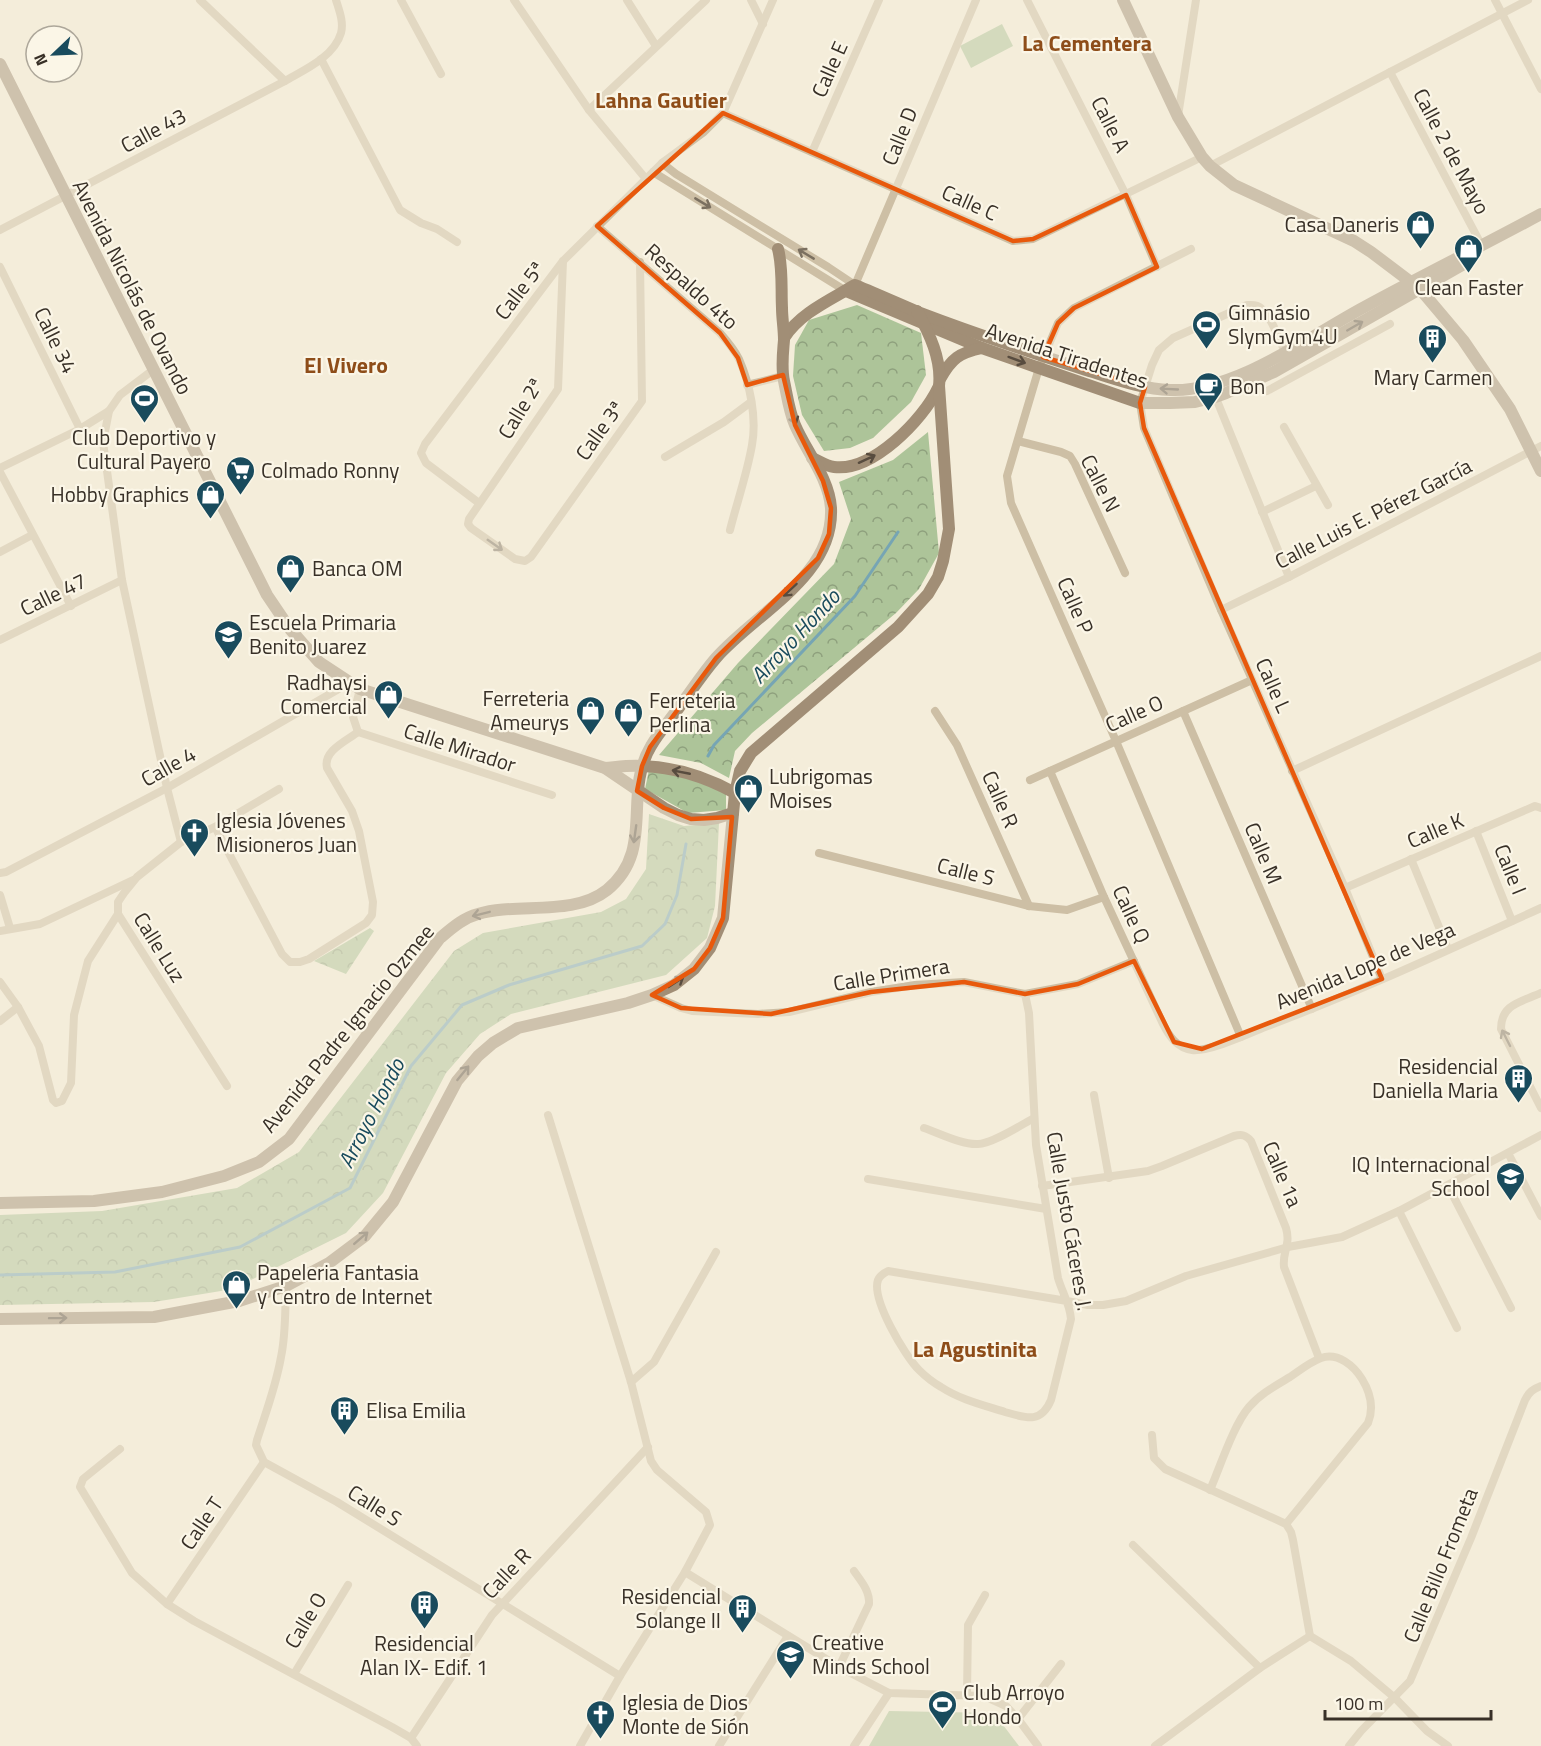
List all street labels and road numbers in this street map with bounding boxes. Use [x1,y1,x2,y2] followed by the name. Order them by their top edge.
[802,36,856,102] street label: Calle E
[1405,82,1499,220] street label: Calle 2 de Mayo
[1083,90,1139,158] street label: Calle A
[114,99,192,161] street label: Calle 43
[873,102,925,170] street label: Calle D
[65,174,201,400] street label: Avenida Nicolás de Ovando
[937,176,1003,228] street label: Calle C
[638,235,746,337] street label: Respaldo 4to
[486,254,552,326] street label: Calle 5ª
[26,301,86,379] street label: Calle 34
[982,314,1152,396] street label: Avenida Tiradentes
[489,371,551,445] street label: Calle 2ª
[567,393,631,467] street label: Calle 3ª
[1073,449,1129,517] street label: Calle N
[1269,449,1478,577] street label: Calle Luis E. Pérez García
[14,564,92,624] street label: Calle 47
[1049,571,1103,639] street label: Calle P
[1248,652,1300,718] street label: Calle L
[1100,686,1168,740] street label: Calle O
[400,714,520,780] street label: Calle Mirador
[135,738,201,794] street label: Calle 4
[974,765,1028,833] street label: Calle R
[1402,804,1468,856] street label: Calle K
[1237,817,1291,889] street label: Calle M
[1486,839,1536,899] street label: Calle I
[934,848,998,894] street label: Calle S
[1105,880,1159,948] street label: Calle Q
[126,906,194,988] street label: Calle Luz
[1270,913,1460,1017] street label: Avenida Lope de Vega
[253,917,441,1139] street label: Avenida Padre Ignacio Ozmee
[831,949,952,999] street label: Calle Primera
[1039,1129,1101,1313] street label: Calle Justo Cáceres J.
[1255,1136,1311,1213] street label: Calle 1a
[342,1476,408,1534] street label: Calle S
[1394,1482,1486,1647] street label: Calle Billo Frometa
[172,1490,230,1556] street label: Calle T
[474,1540,538,1606] street label: Calle R
[276,1586,334,1654] street label: Calle O

